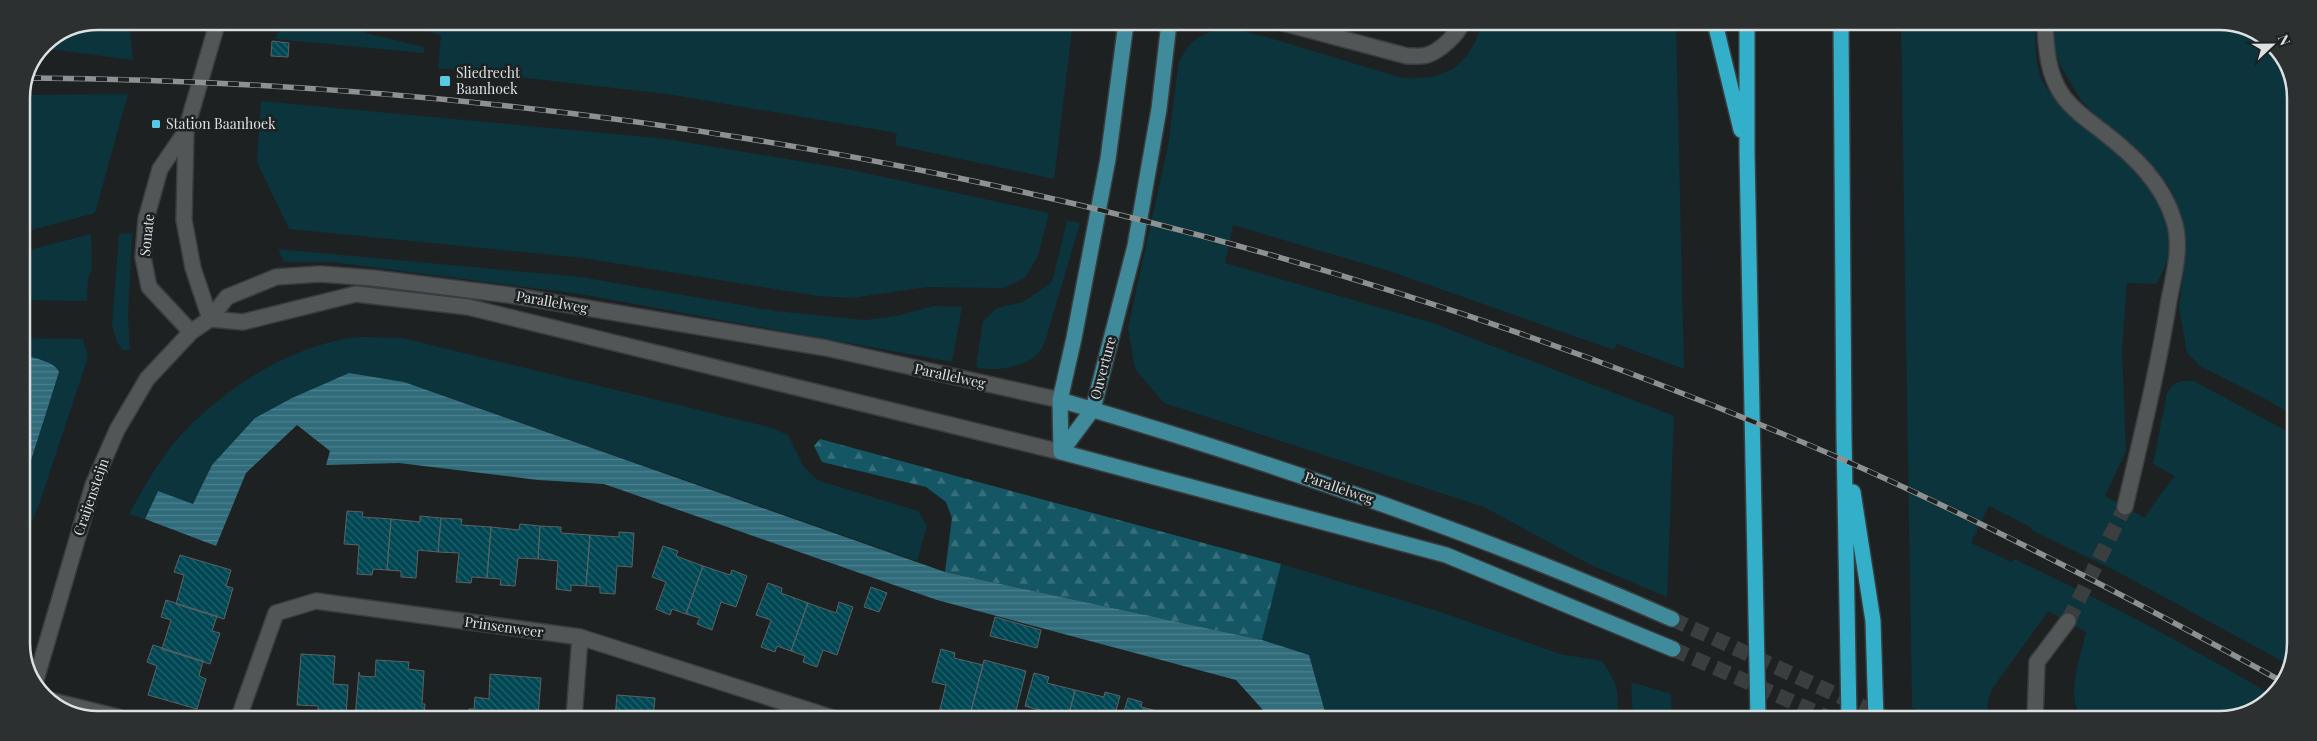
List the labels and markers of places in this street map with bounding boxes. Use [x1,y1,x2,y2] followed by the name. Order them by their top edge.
[456,63,521,98] place label: Sliedrecht Baanhoek
[438,74,452,88] marker: Sliedrecht Baanhoek
[166,114,276,133] place label: Station Baanhoek
[150,118,162,130] marker: Station Baanhoek

